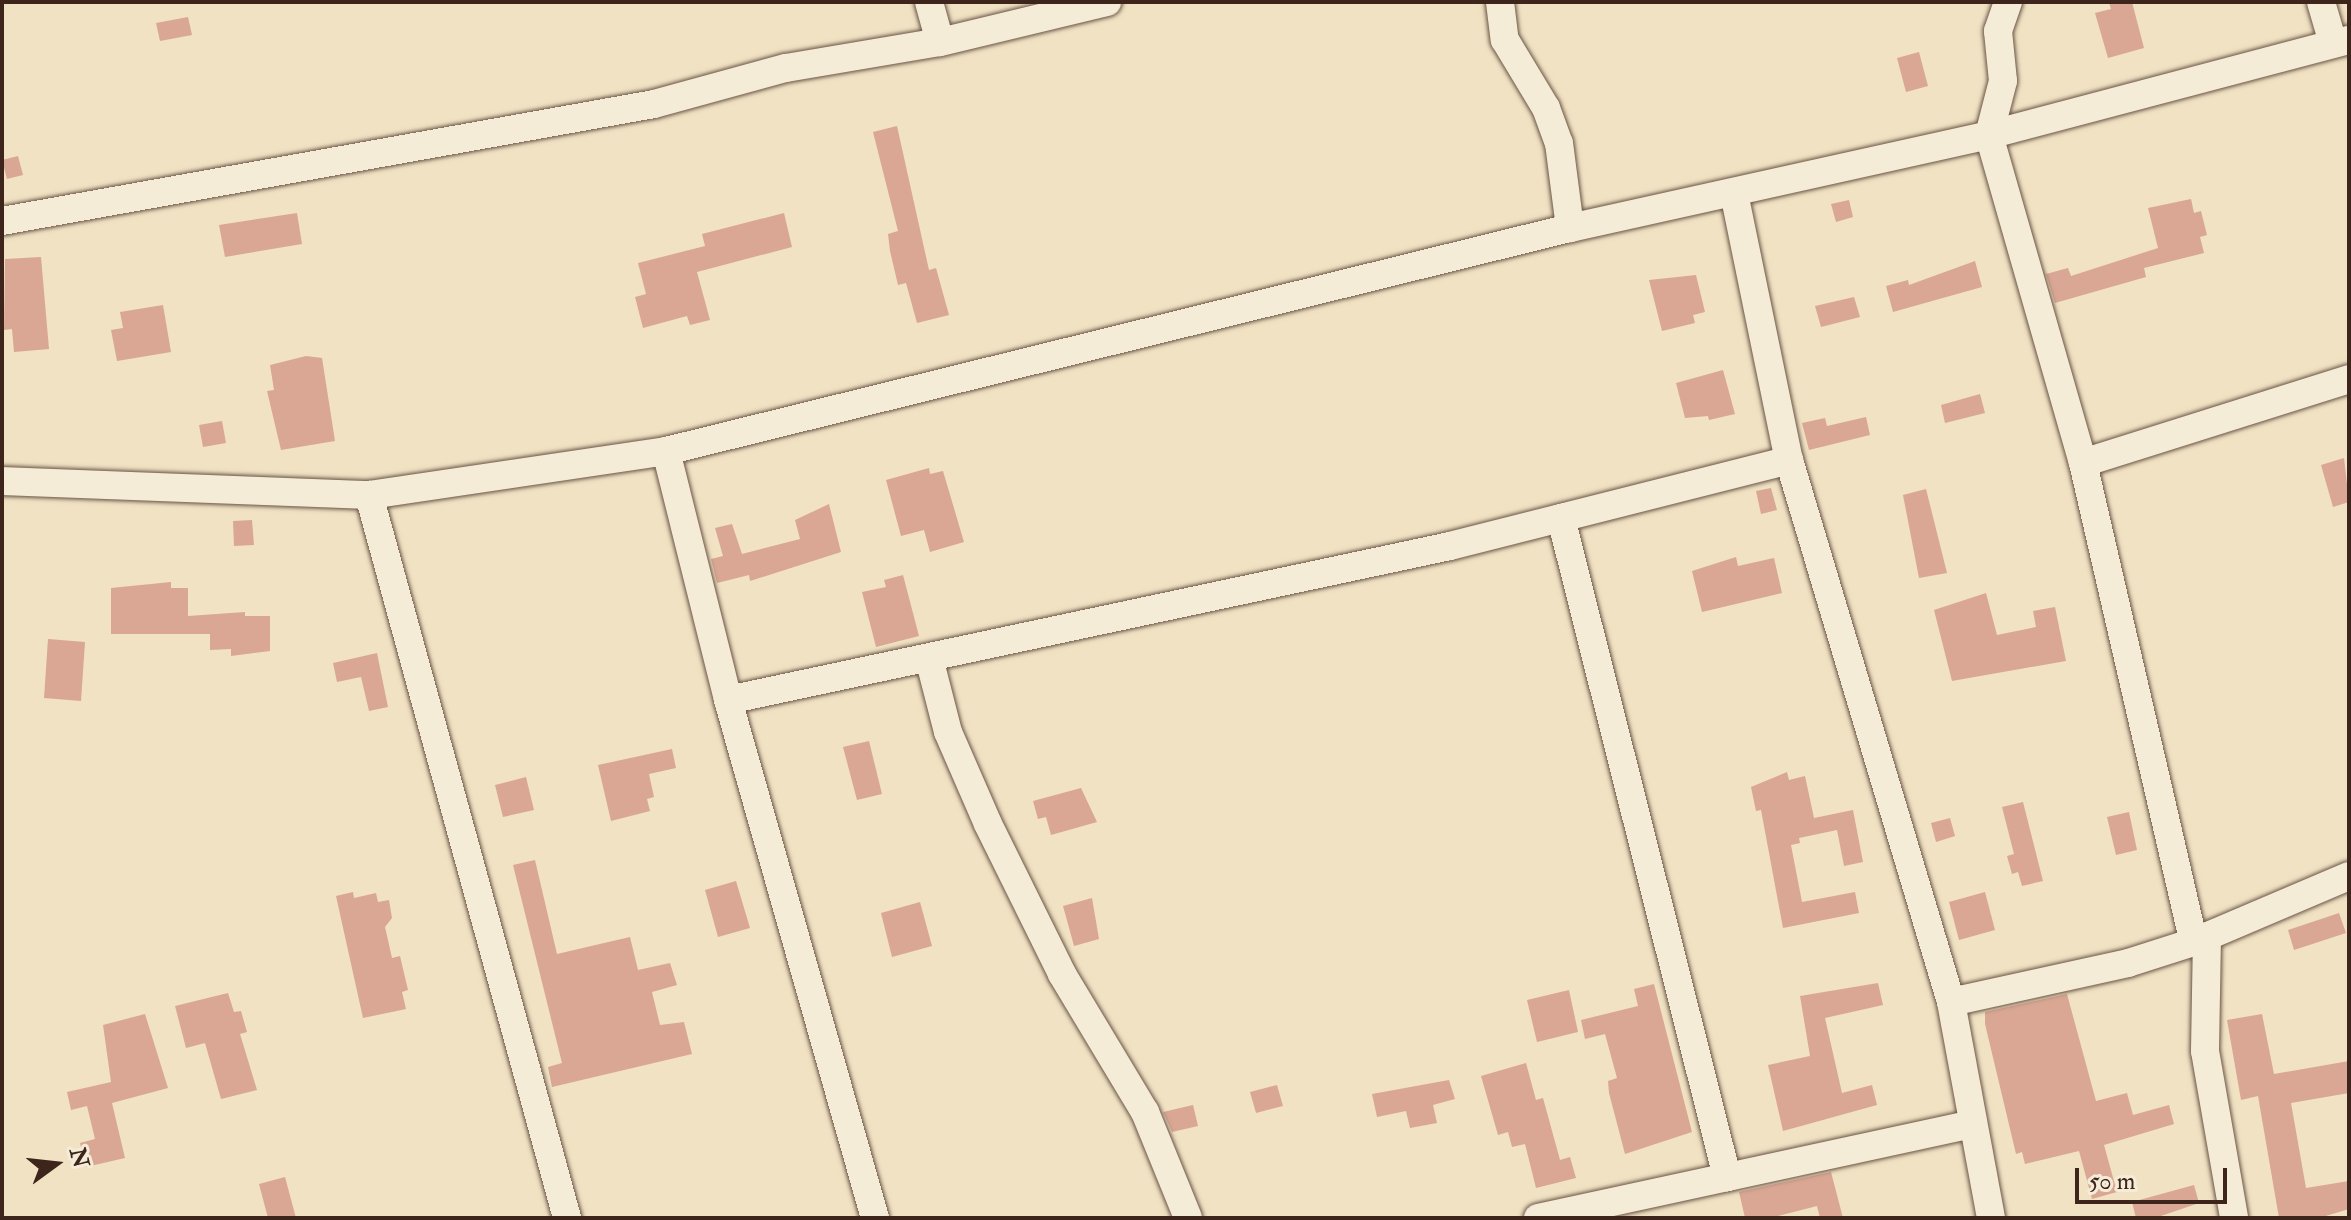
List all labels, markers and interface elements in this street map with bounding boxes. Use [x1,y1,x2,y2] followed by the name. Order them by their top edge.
[16,1124,96,1204] north arrow
[63,1145,95,1171] text: N
[2079,1152,2231,1202] scale bar
[2089,1166,2135,1197] text: 50 m

